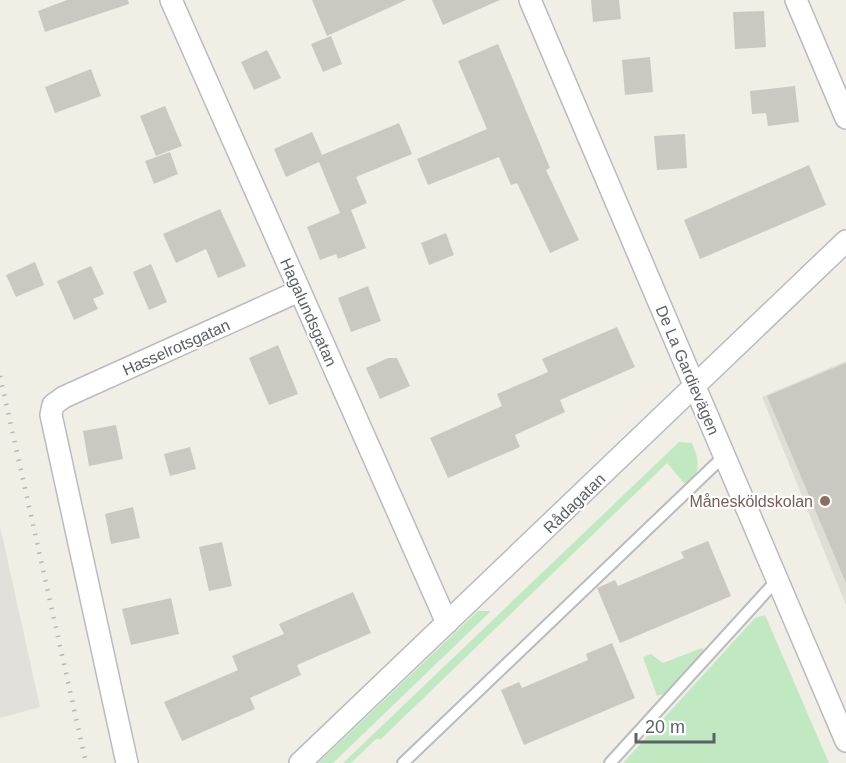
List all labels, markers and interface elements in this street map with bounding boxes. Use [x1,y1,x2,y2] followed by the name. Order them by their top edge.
[277,256,340,369] street label: Hagalundsgatan
[653,303,722,437] street label: De La Gardievägen
[120,316,232,379] street label: Hasselrotsgatan
[540,470,608,537] street label: Rådagatan
[689,493,813,510] place label: Månesköldskolan
[818,494,832,508] marker: Månesköldskolan
[636,706,714,744] scale bar
[645,717,685,737] text: 20 m

